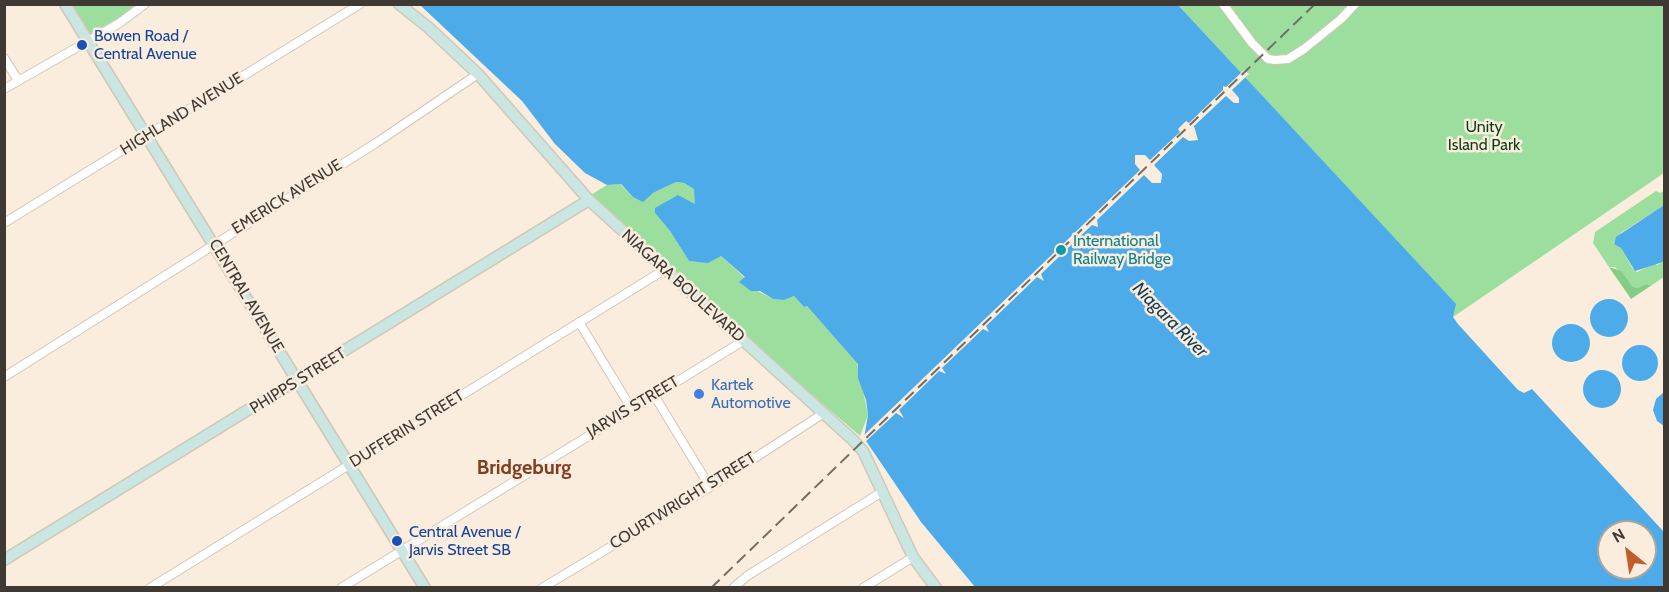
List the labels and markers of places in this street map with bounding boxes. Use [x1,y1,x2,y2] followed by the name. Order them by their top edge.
[94,26,197,64] place label: Bowen Road / Central Avenue
[75,38,89,52] marker: Bowen Road / Central Avenue
[1073,231,1171,269] place label: International Railway Bridge
[1054,243,1068,257] marker: International Railway Bridge
[711,375,791,413] place label: Kartek Automotive
[692,387,706,401] marker: Kartek Automotive
[409,522,521,560] place label: Central Avenue / Jarvis Street SB
[390,534,404,548] marker: Central Avenue / Jarvis Street SB

